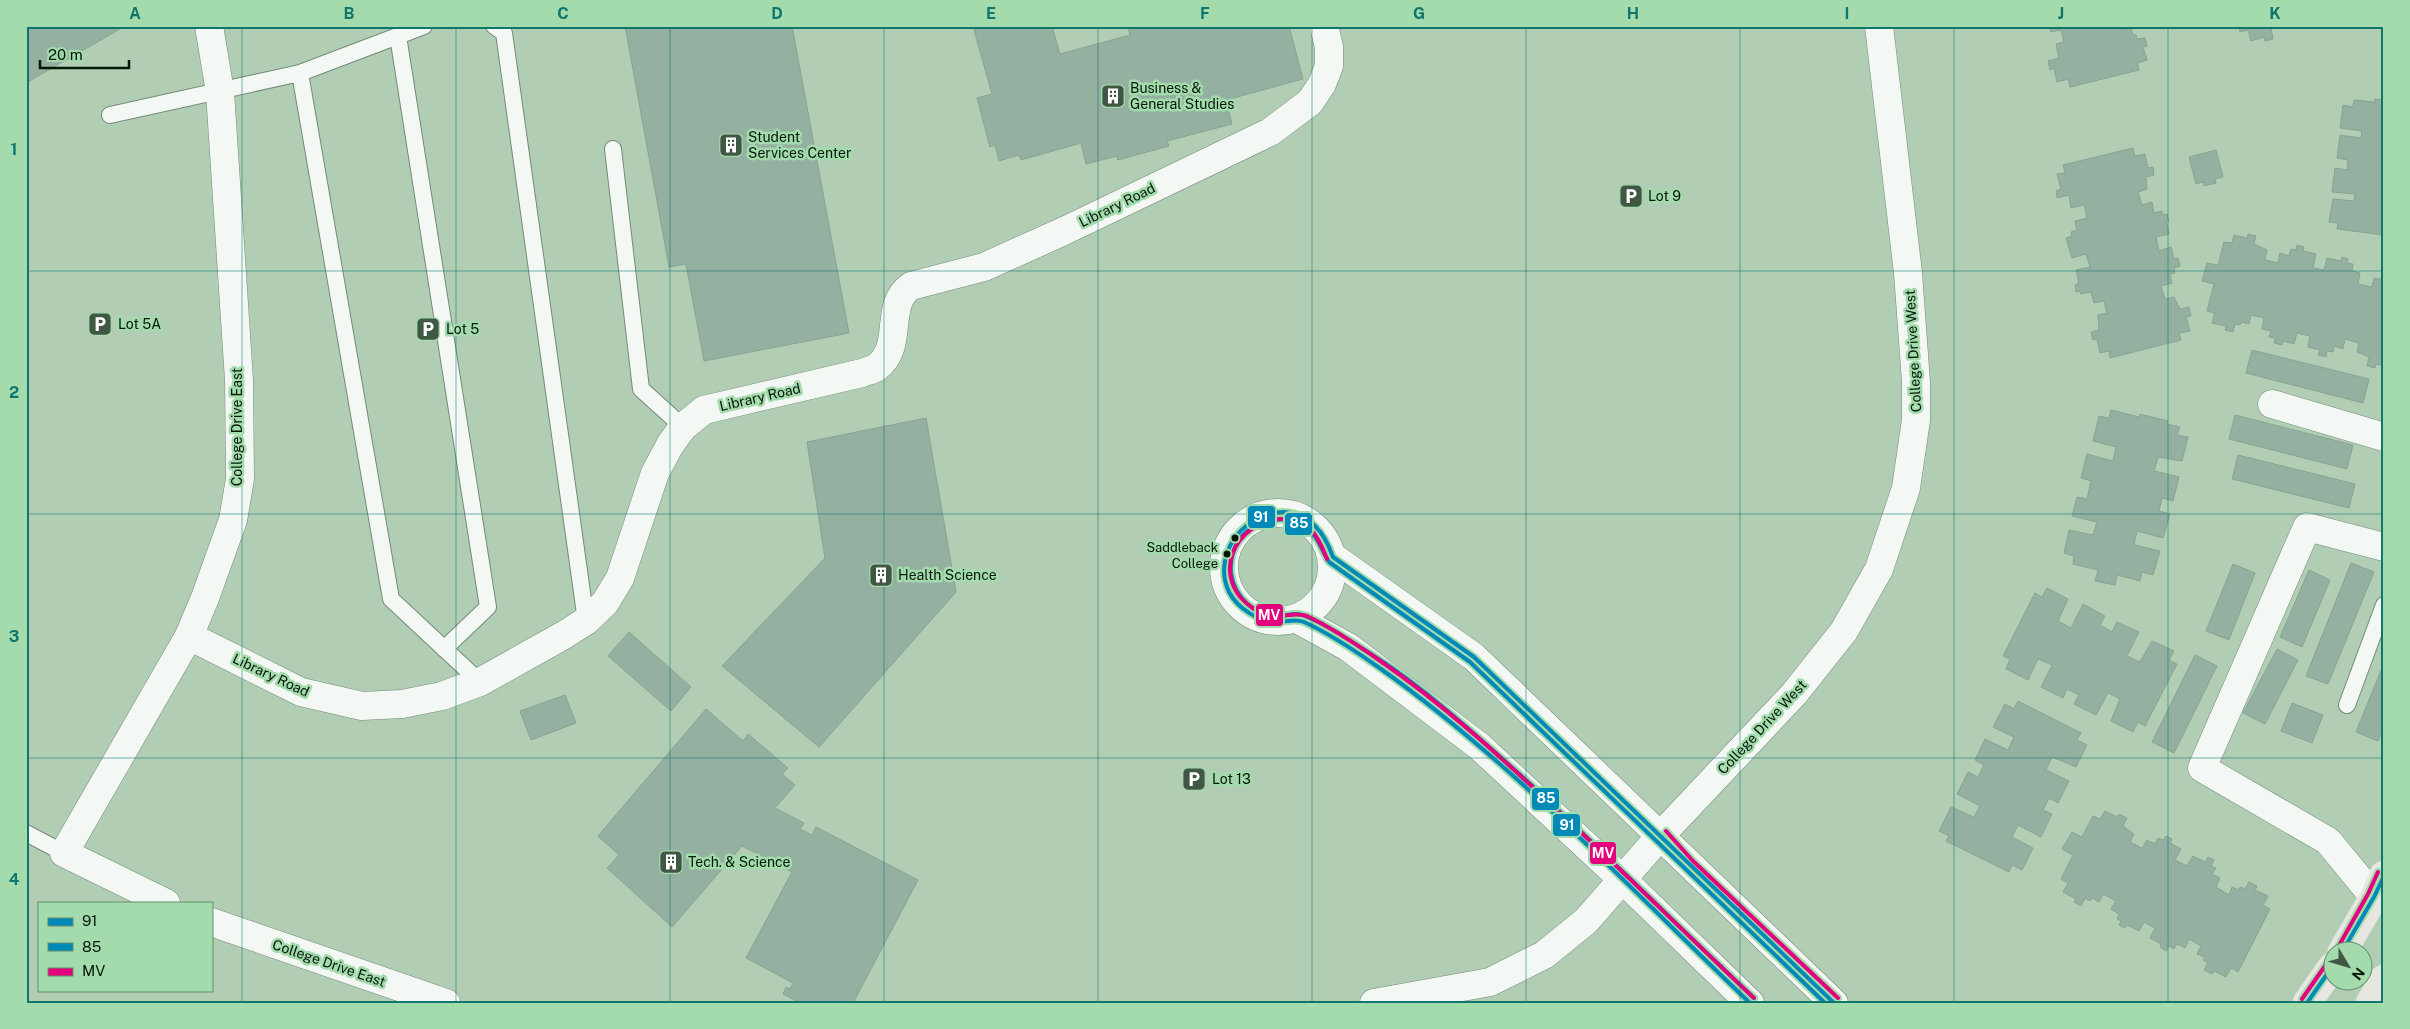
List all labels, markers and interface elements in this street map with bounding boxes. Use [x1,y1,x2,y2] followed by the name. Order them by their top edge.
[129,4,141,23] text: A
[344,4,355,23] text: B
[557,4,569,23] text: C
[771,4,783,23] text: D
[986,4,996,23] text: E
[1200,4,1210,23] text: F
[1413,4,1425,23] text: G
[1627,4,1639,23] text: H
[1845,4,1849,23] text: I
[2058,4,2064,23] text: J
[2269,4,2281,23] text: K
[40,38,129,70] scale bar
[48,46,83,63] text: 20 m
[1130,80,1234,112] place label: Business & General Studies
[1100,83,1126,109] building icon: Business & General Studies
[748,129,851,161] place label: Student Services Center
[718,132,744,158] building icon: Student Services Center
[11,140,17,159] text: 1
[1076,180,1158,230] street label: Library Road
[1618,183,1644,209] parking icon: Lot 9
[1648,188,1681,204] place label: Lot 9
[1902,289,1924,413] street label: College Drive West
[87,311,113,337] parking icon: Lot 5A
[118,316,161,332] place label: Lot 5A
[415,316,441,342] parking icon: Lot 5
[446,321,479,337] place label: Lot 5
[229,368,245,486] street label: College Drive East
[718,380,802,414] street label: Library Road
[9,383,19,402] text: 2
[1247,505,1276,529] line badge: 91
[1253,509,1269,525] text: 91
[1284,512,1313,536] line badge: 85
[1290,515,1308,531] text: 85
[1230,533,1240,543] unlabelled marker
[1146,540,1218,571] place label: Saddleback College
[1222,549,1232,559] marker: Saddleback College
[868,562,894,588] building icon: Health Science
[898,567,997,583] place label: Health Science
[1255,603,1284,627] line badge: MV
[1258,607,1280,623] text: MV
[9,627,19,646] text: 3
[230,650,312,700] street label: Library Road
[1714,677,1810,777] street label: College Drive West
[1181,766,1207,792] parking icon: Lot 13
[1212,771,1251,787] place label: Lot 13
[1531,787,1560,811] line badge: 85
[1537,790,1555,806] text: 85
[1552,813,1581,837] line badge: 91
[1559,817,1575,833] text: 91
[1589,841,1617,865] line badge: MV
[1592,845,1614,861] text: MV
[658,849,684,875] building icon: Tech. & Science
[688,854,791,870] place label: Tech. & Science
[9,870,20,889] text: 4
[38,902,212,992] legend
[82,912,97,929] text: 91
[270,936,388,990] street label: College Drive East
[82,938,101,955] text: 85
[2322,942,2372,992] north arrow
[82,962,105,979] text: MV
[2349,965,2368,983] text: N

